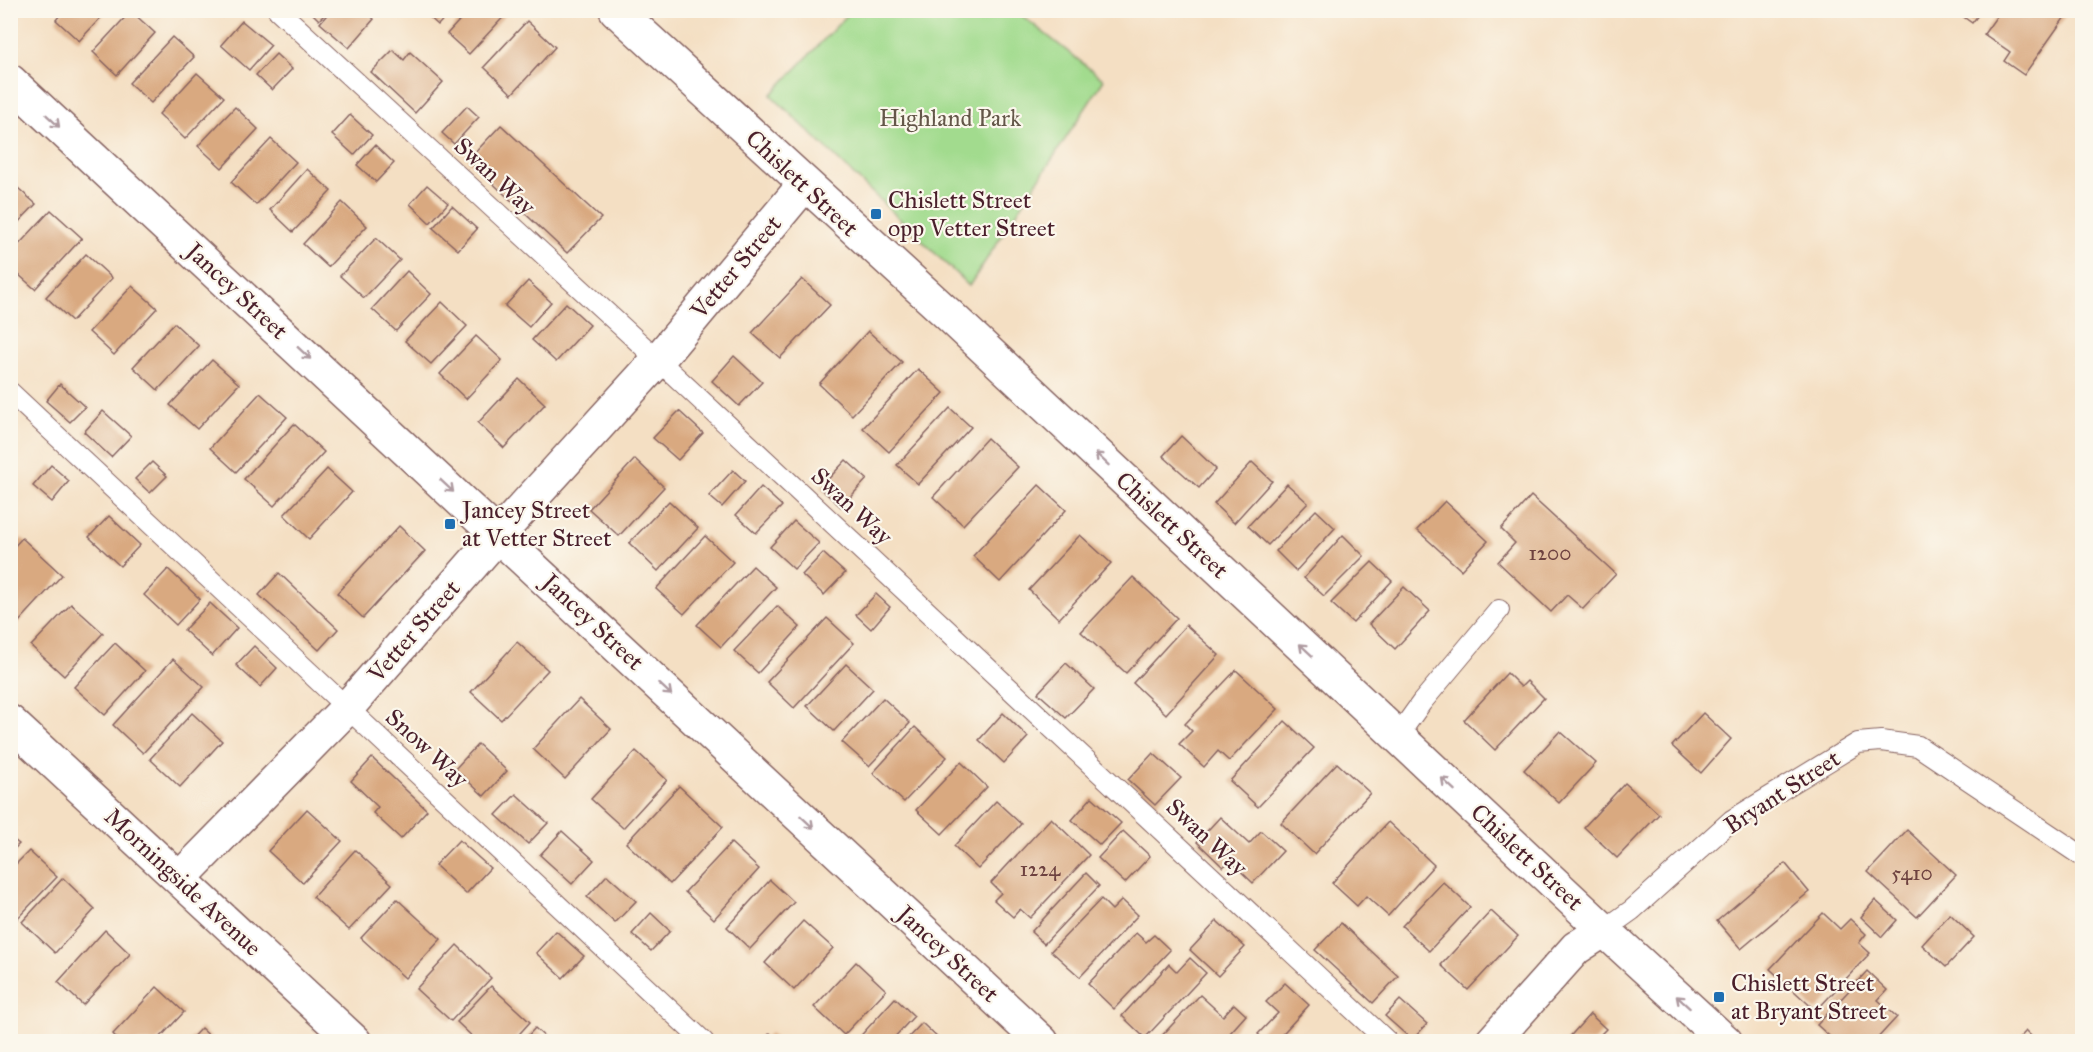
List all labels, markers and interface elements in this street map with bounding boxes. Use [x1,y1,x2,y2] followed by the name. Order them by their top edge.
[879,103,1022,133] park label: Highland Park
[46,114,61,128] one-way arrow
[739,123,865,243] street label: Chislett Street
[448,131,542,222] street label: Swan Way
[888,185,1056,243] place label: Chislett Street opp Vetter Street
[869,207,883,221] marker: Chislett Street opp Vetter Street
[683,209,788,326] street label: Vetter Street
[178,234,295,346] street label: Jancey Street
[296,346,311,360] one-way arrow
[1095,453,1110,467] one-way arrow
[805,461,899,552] street label: Swan Way
[1109,465,1235,585] street label: Chislett Street
[439,479,454,493] one-way arrow
[459,495,612,553] place label: Jancey Street at Vetter Street
[443,517,457,531] marker: Jancey Street at Vetter Street
[1528,540,1572,566] house number: 1200
[534,565,651,677] street label: Jancey Street
[361,573,467,689] street label: Vetter Street
[1298,643,1313,657] one-way arrow
[657,682,672,696] one-way arrow
[379,702,475,794] street label: Snow Way
[1718,743,1846,841] street label: Bryant Street
[1441,777,1456,791] one-way arrow
[1160,792,1254,883] street label: Swan Way
[1464,797,1590,917] street label: Chislett Street
[98,801,268,963] street label: Morningside Avenue
[799,815,814,829] one-way arrow
[1020,856,1062,882] house number: 1224
[1891,860,1933,886] house number: 5410
[889,897,1006,1009] street label: Jancey Street
[1731,968,1888,1026] place label: Chislett Street at Bryant Street
[1712,990,1726,1004] marker: Chislett Street at Bryant Street
[1676,995,1691,1009] one-way arrow

